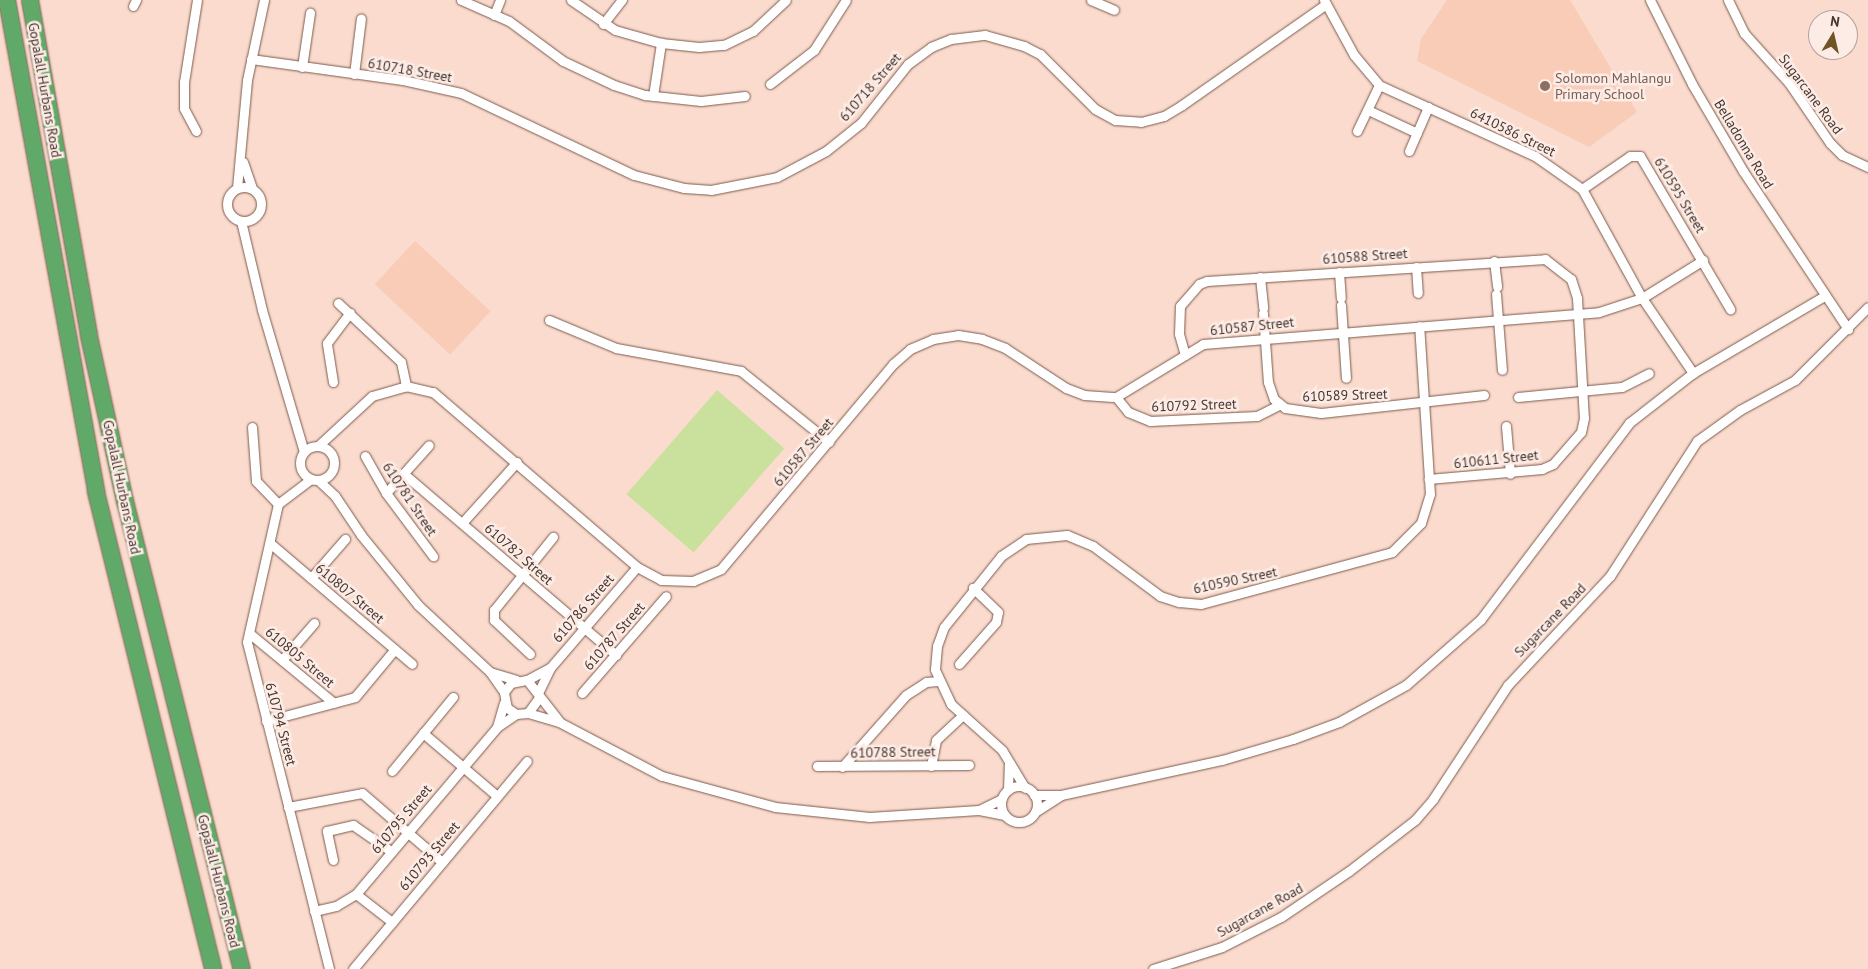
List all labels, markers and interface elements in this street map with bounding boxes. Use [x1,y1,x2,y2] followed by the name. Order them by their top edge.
[1808,10,1858,60] north arrow
[1829,12,1841,31] text: N
[25,21,65,159] street label: Gopalall Hurbans Road
[836,49,904,125] street label: 610718 Street
[1776,51,1846,137] street label: Sugarcane Road
[367,54,453,86] street label: 610718 Street
[1555,70,1671,102] place label: Solomon Mahlangu Primary School
[1539,80,1551,92] marker: Solomon Mahlangu Primary School
[1711,96,1777,192] street label: Belladonna Road
[1468,104,1558,160] street label: 6410586 Street
[1651,154,1709,236] street label: 610595 Street
[1322,245,1408,267] street label: 610588 Street
[1209,313,1295,339] street label: 610587 Street
[1302,385,1388,405] street label: 610589 Street
[1151,395,1237,415] street label: 610792 Street
[769,414,837,490] street label: 610587 Street
[100,418,144,556] street label: Gopalall Hurbans Road
[1453,446,1539,472] street label: 610611 Street
[379,459,441,539] street label: 610781 Street
[481,520,557,588] street label: 610782 Street
[312,559,388,627] street label: 610807 Street
[1192,563,1278,597] street label: 610590 Street
[549,570,617,646] street label: 610786 Street
[1511,580,1589,660] street label: Sugarcane Road
[580,598,648,674] street label: 610787 Street
[262,623,338,691] street label: 610805 Street
[262,681,300,767] street label: 610794 Street
[850,743,936,761] street label: 610788 Street
[367,781,435,857] street label: 610795 Street
[194,813,244,949] street label: Gopalall Hurbans Road
[395,818,463,894] street label: 610793 Street
[1214,879,1306,941] street label: Sugarcane Road

